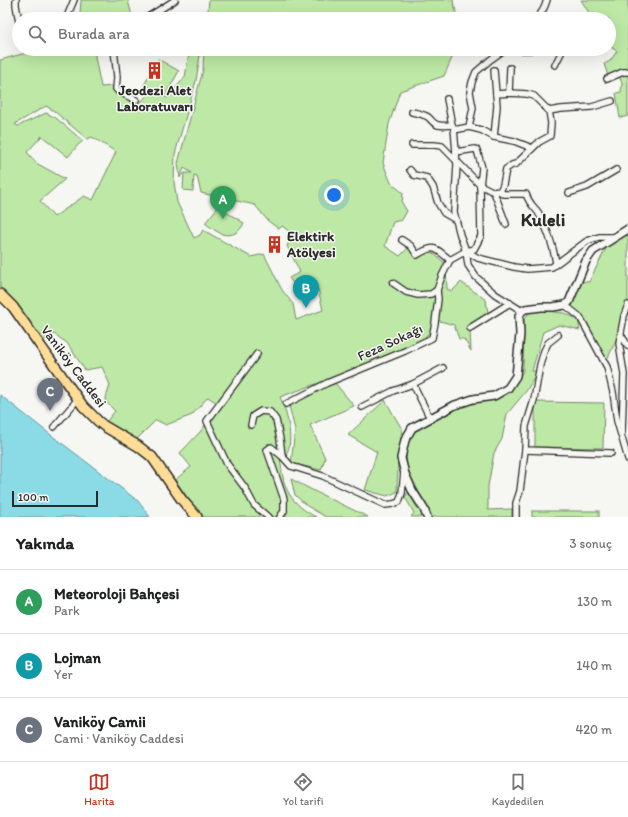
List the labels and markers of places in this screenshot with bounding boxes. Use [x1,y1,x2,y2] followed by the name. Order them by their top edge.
[145,60,165,80] building icon: Jeodezi Alet Laboratuvarı
[117,82,193,115] place label: Jeodezi Alet Laboratuvarı
[210,186,236,219] pin: A
[286,228,335,261] place label: Elektirk Atölyesi
[264,234,284,254] building icon: Elektirk Atölyesi
[293,275,319,308] pin: B
[37,378,63,411] pin: C

